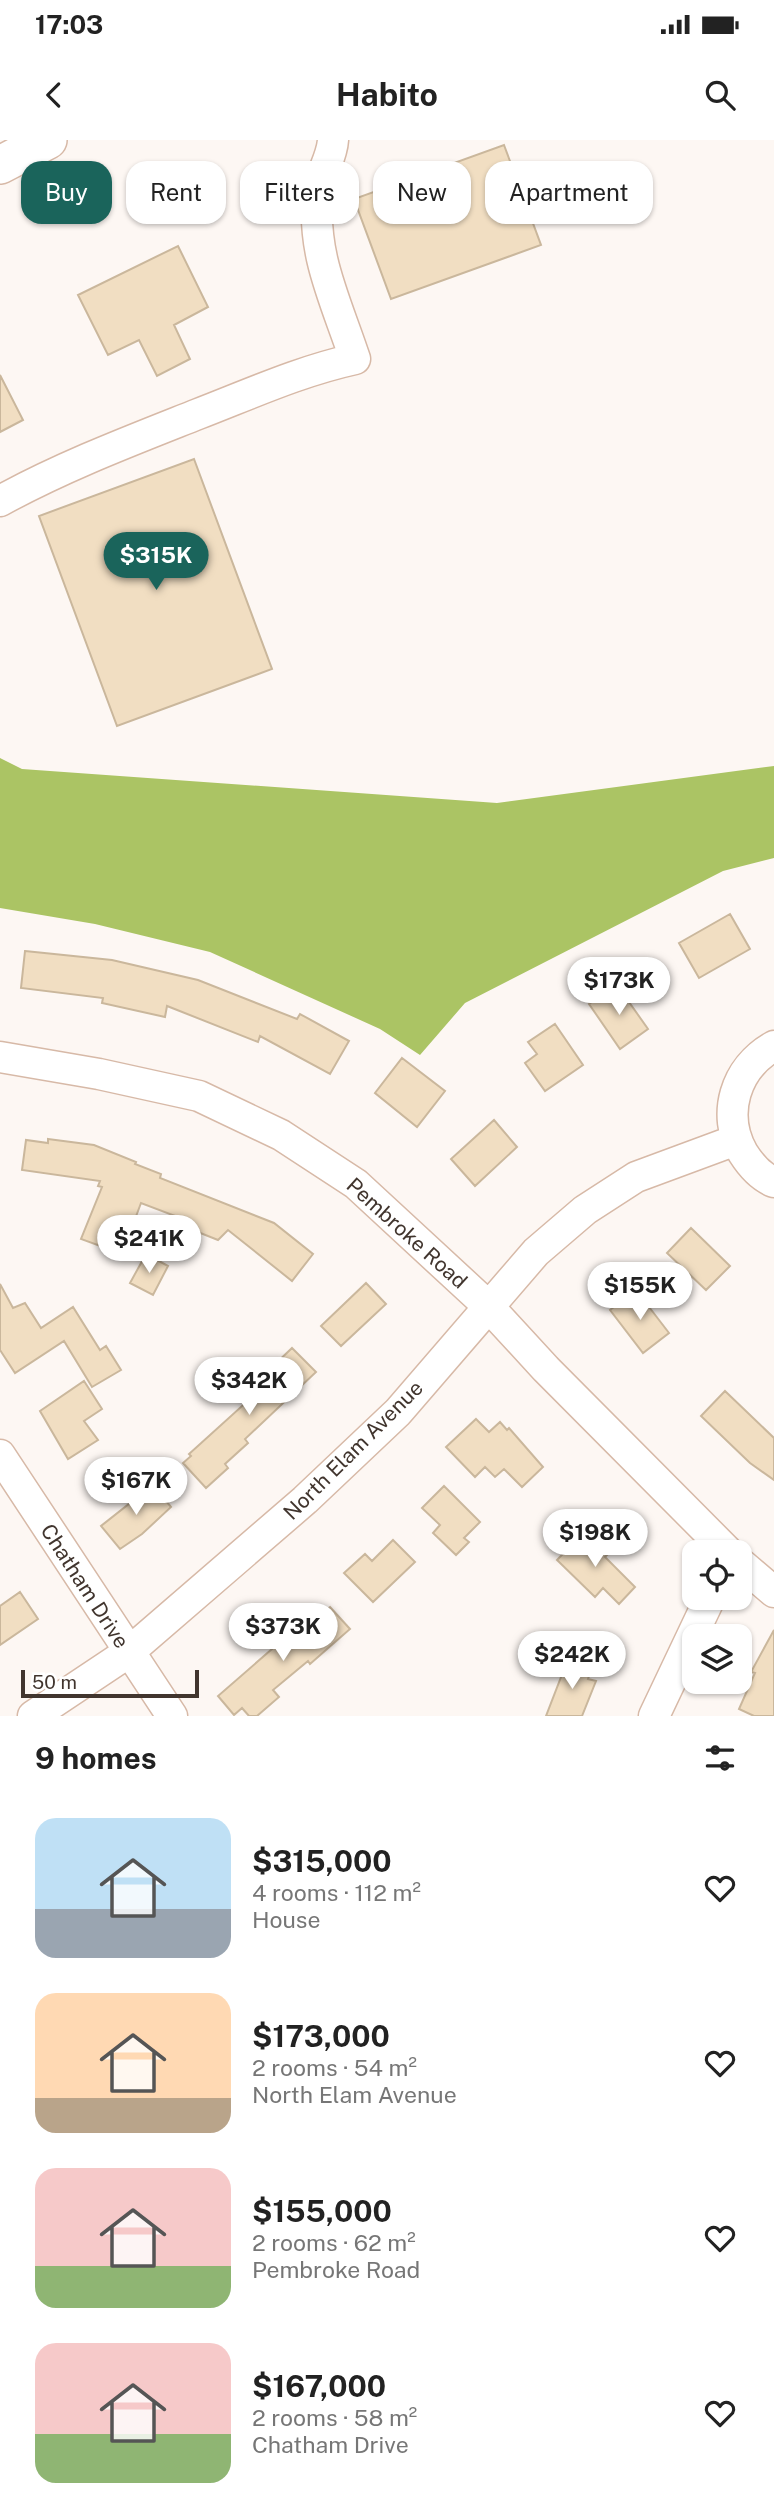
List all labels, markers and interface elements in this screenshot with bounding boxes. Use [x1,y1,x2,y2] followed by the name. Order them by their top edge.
[35,9,103,40] text: 17:03
[35,76,73,114] icon: back
[336,76,438,113] text: Habito
[701,76,739,114] icon: search
[21,161,112,224] chip: Buy
[126,161,226,224] chip: Rent
[240,161,359,224] chip: Filters
[373,161,471,224] chip: New
[485,161,653,224] chip: Apartment
[107,532,205,592] pin: $315K
[120,541,192,568] text: $315K
[570,958,668,1017] pin: $173K
[583,966,655,993] text: $173K
[342,1172,472,1294] street label: Pembroke Road
[100,1216,198,1275] pin: $241K
[113,1224,185,1251] text: $241K
[591,1262,689,1322] pin: $155K
[603,1271,677,1298] text: $155K
[200,1358,298,1417] pin: $342K
[210,1366,288,1393] text: $342K
[278,1375,428,1525] street label: North Elam Avenue
[87,1458,185,1517] pin: $167K
[100,1466,172,1493] text: $167K
[546,1510,644,1569] pin: $198K
[559,1518,631,1545] text: $198K
[36,1519,134,1653] street label: Chatham Drive
[682,1540,752,1694] map controls
[682,1540,752,1610] button: locate
[234,1604,332,1663] pin: $373K
[245,1612,321,1639] text: $373K
[682,1624,752,1694] button: layers
[523,1632,621,1691] pin: $242K
[534,1640,610,1667] text: $242K
[21,1667,200,1699] scale bar
[32,1671,77,1693] text: 50 m
[701,1739,739,1777] icon: filters
[35,1740,157,1776] text: 9 homes
[252,1843,392,1879] text: $315,000
[91,1846,175,1930] icon: home
[701,1869,739,1907] icon: heart
[252,1879,421,1906] text: 4 rooms · 112 m²
[252,1906,320,1933] text: House
[252,2018,390,2054] text: $173,000
[91,2021,175,2105] icon: home
[701,2044,739,2082] icon: heart
[252,2054,417,2081] text: 2 rooms · 54 m²
[252,2081,457,2108] text: North Elam Avenue
[252,2193,392,2229] text: $155,000
[91,2196,175,2280] icon: home
[701,2219,739,2257] icon: heart
[252,2229,416,2256] text: 2 rooms · 62 m²
[252,2256,420,2283] text: Pembroke Road
[252,2368,386,2404] text: $167,000
[91,2371,175,2455] icon: home
[701,2394,739,2432] icon: heart
[252,2404,417,2431] text: 2 rooms · 58 m²
[252,2431,409,2458] text: Chatham Drive

